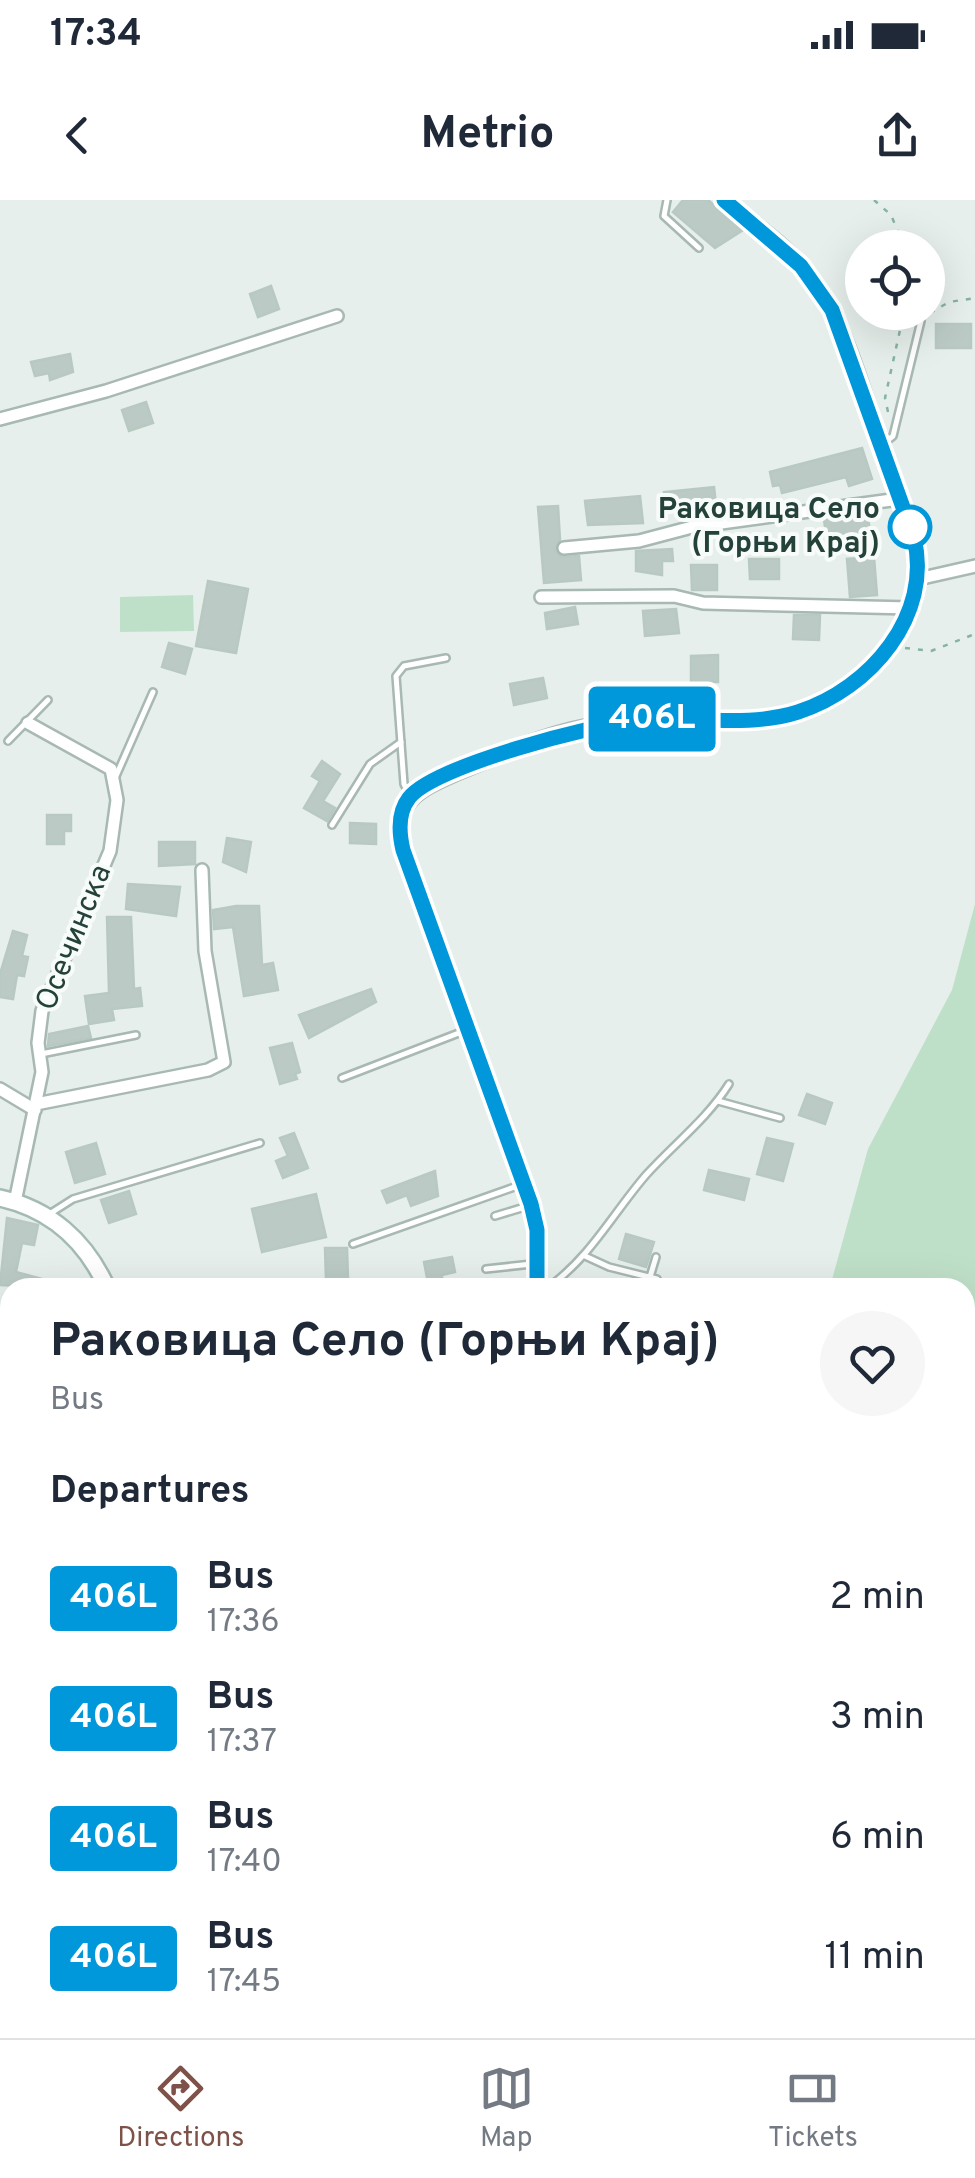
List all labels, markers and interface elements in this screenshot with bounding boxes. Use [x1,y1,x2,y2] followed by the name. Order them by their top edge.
[50,11,142,60] text: 17:34
[421,107,554,164] text: Metrio
[50,108,105,163] icon: back
[870,108,925,163] icon: share
[845,230,945,330] map controls
[845,230,945,330] button: locate
[658,492,880,563] place label: Раковица Село (Горњи Крај)
[889,506,931,548] marker: Раковица Село (Горњи Крај)
[582,686,722,752] line badge: 406L
[609,697,695,741] text: 406L
[29,860,121,1016] street label: Осечинска
[820,1311,925,1416] button: heart
[50,1313,720,1373] text: Раковица Село (Горњи Крај)
[50,1381,104,1421] text: Bus
[50,1468,250,1517] text: Departures
[207,1554,274,1603] text: Bus
[830,1574,925,1623] text: 2 min
[70,1576,157,1620] text: 406L
[207,1603,280,1643] text: 17:36
[207,1674,274,1723] text: Bus
[830,1694,925,1743] text: 3 min
[70,1696,157,1740] text: 406L
[207,1723,277,1763] text: 17:37
[207,1794,274,1843] text: Bus
[830,1814,925,1863] text: 6 min
[70,1816,157,1860] text: 406L
[207,1843,282,1883] text: 17:40
[207,1914,274,1963] text: Bus
[824,1934,925,1983] text: 11 min
[70,1936,157,1980] text: 406L
[207,1963,281,2003] text: 17:45
[117,2061,244,2157] tab: Directions
[479,2061,534,2157] tab: Map
[768,2061,858,2157] tab: Tickets

